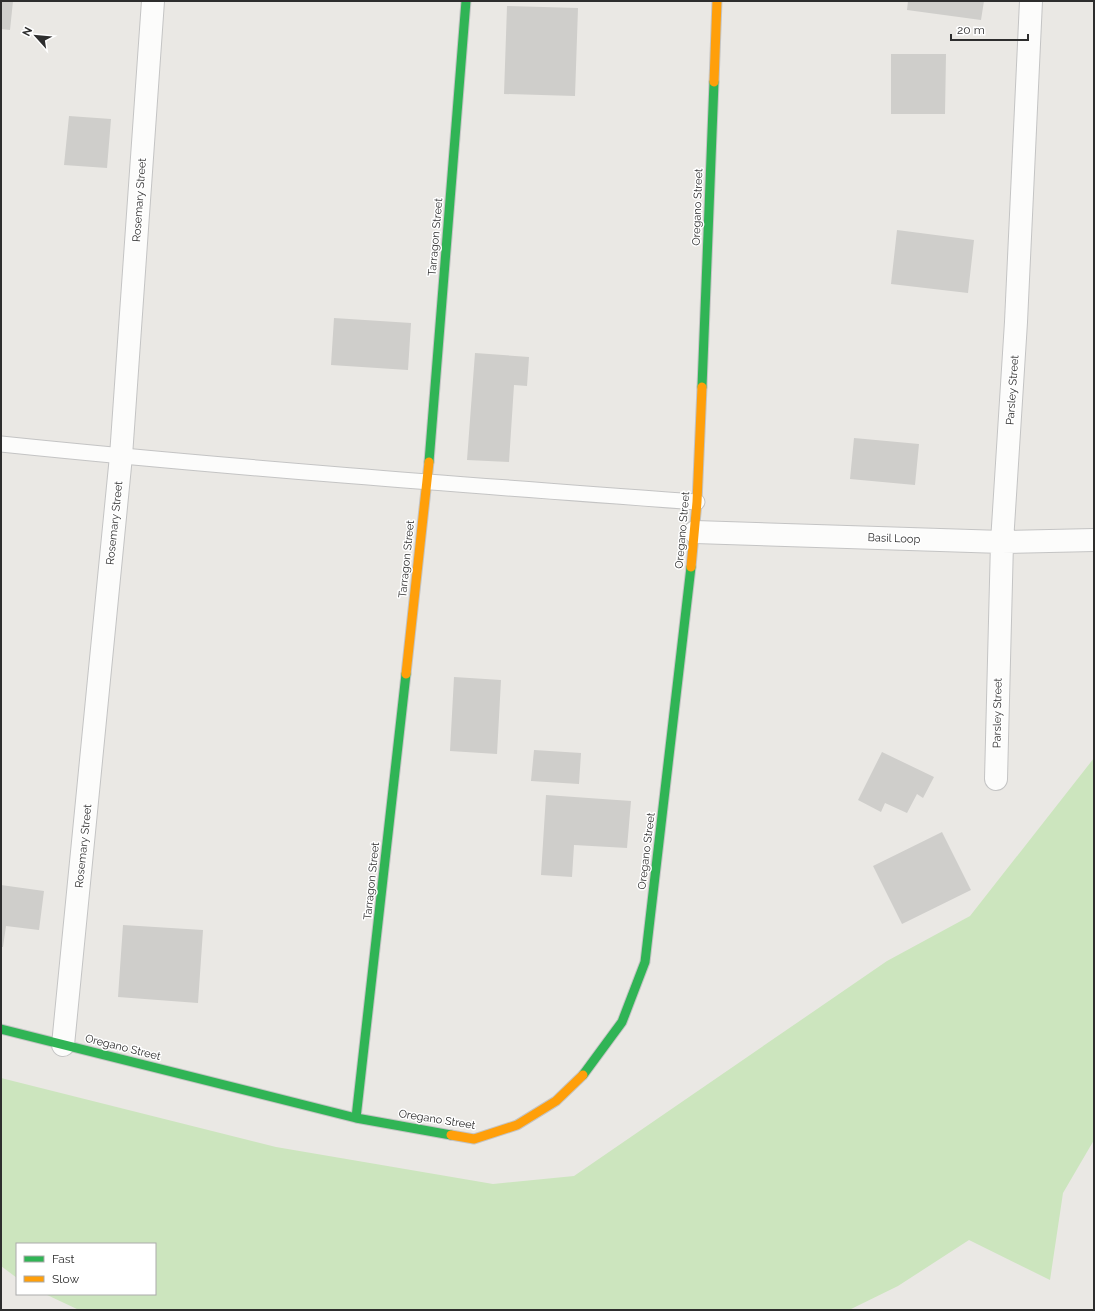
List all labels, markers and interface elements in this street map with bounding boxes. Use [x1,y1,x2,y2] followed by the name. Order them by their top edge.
[16,16,56,56] north arrow
[951,16,1028,42] scale bar
[957,23,985,37] text: 20 m
[20,25,35,38] text: N
[130,157,149,243] street label: Rosemary Street
[690,168,705,246] street label: Oregano Street
[426,197,445,277] street label: Tarragon Street
[1004,354,1021,426] street label: Parsley Street
[104,480,125,566] street label: Rosemary Street
[673,491,692,569] street label: Oregano Street
[396,519,417,599] street label: Tarragon Street
[867,531,921,546] street label: Basil Loop
[990,677,1005,748] street label: Parsley Street
[73,803,94,889] street label: Rosemary Street
[635,812,658,890] street label: Oregano Street
[361,841,382,921] street label: Tarragon Street
[84,1032,162,1063] street label: Oregano Street
[398,1107,476,1132] street label: Oregano Street
[16,1243,156,1295] legend
[52,1252,75,1266] text: Fast
[52,1272,79,1286] text: Slow

